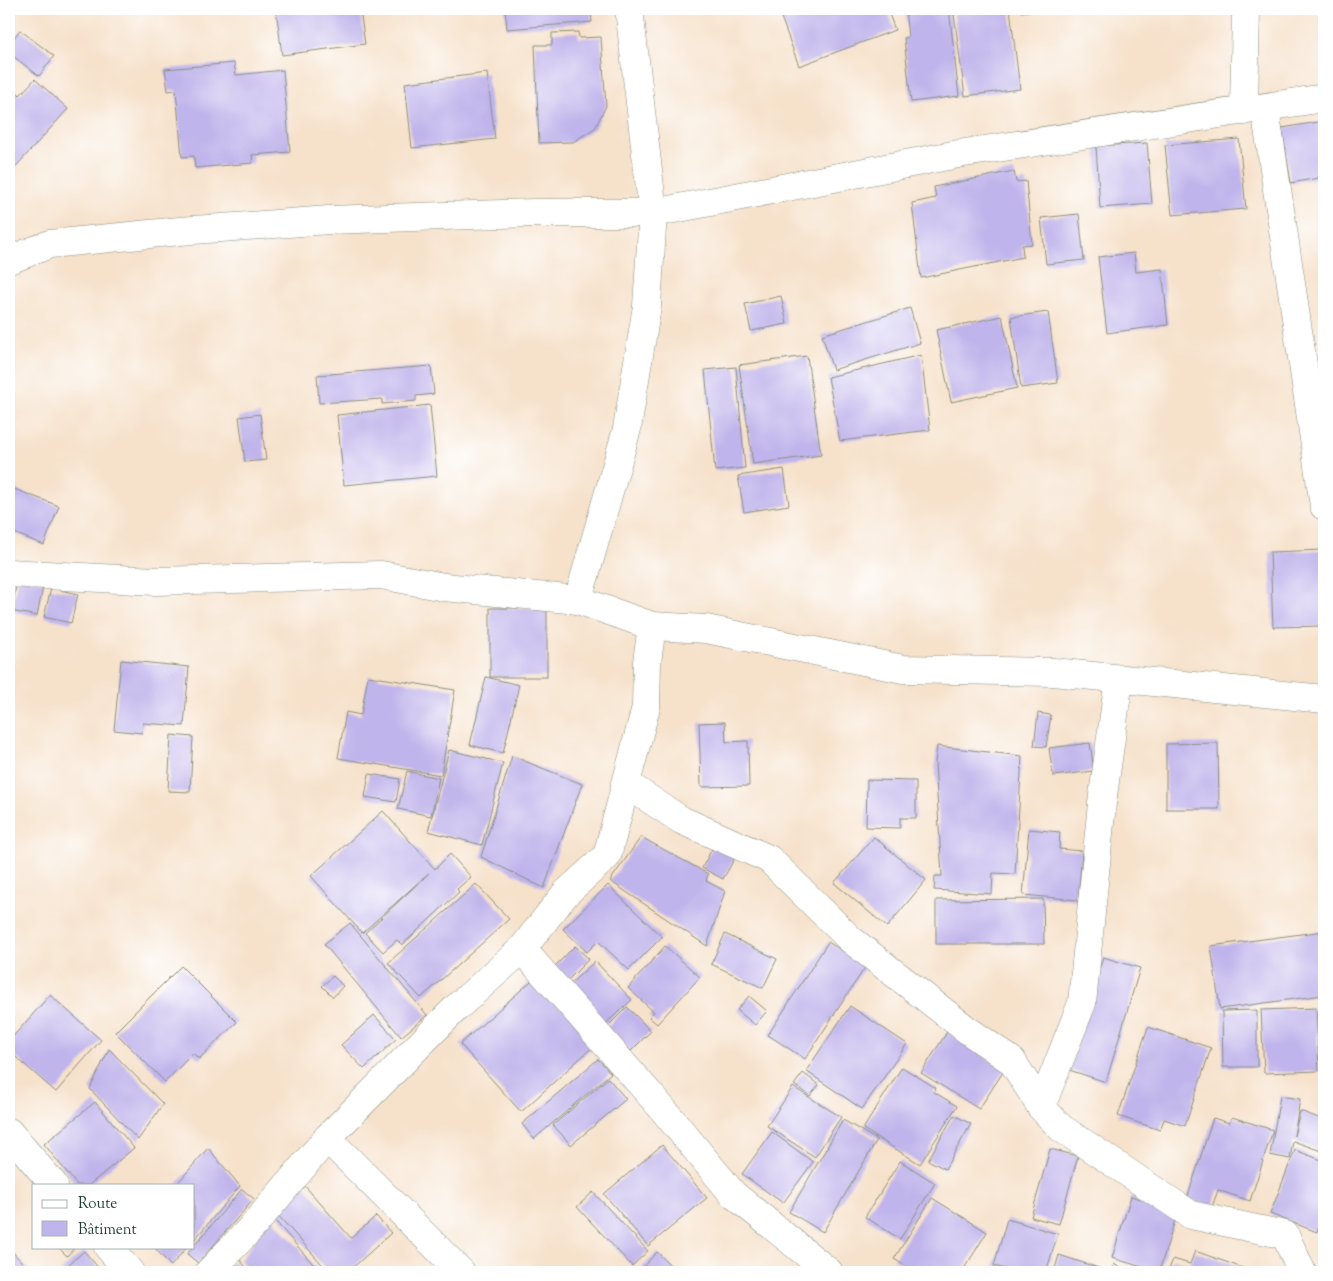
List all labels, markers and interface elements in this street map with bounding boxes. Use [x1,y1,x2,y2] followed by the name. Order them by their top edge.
[32,1184,195,1248] legend
[78,1194,117,1215] text: Route
[78,1220,137,1241] text: Bâtiment

